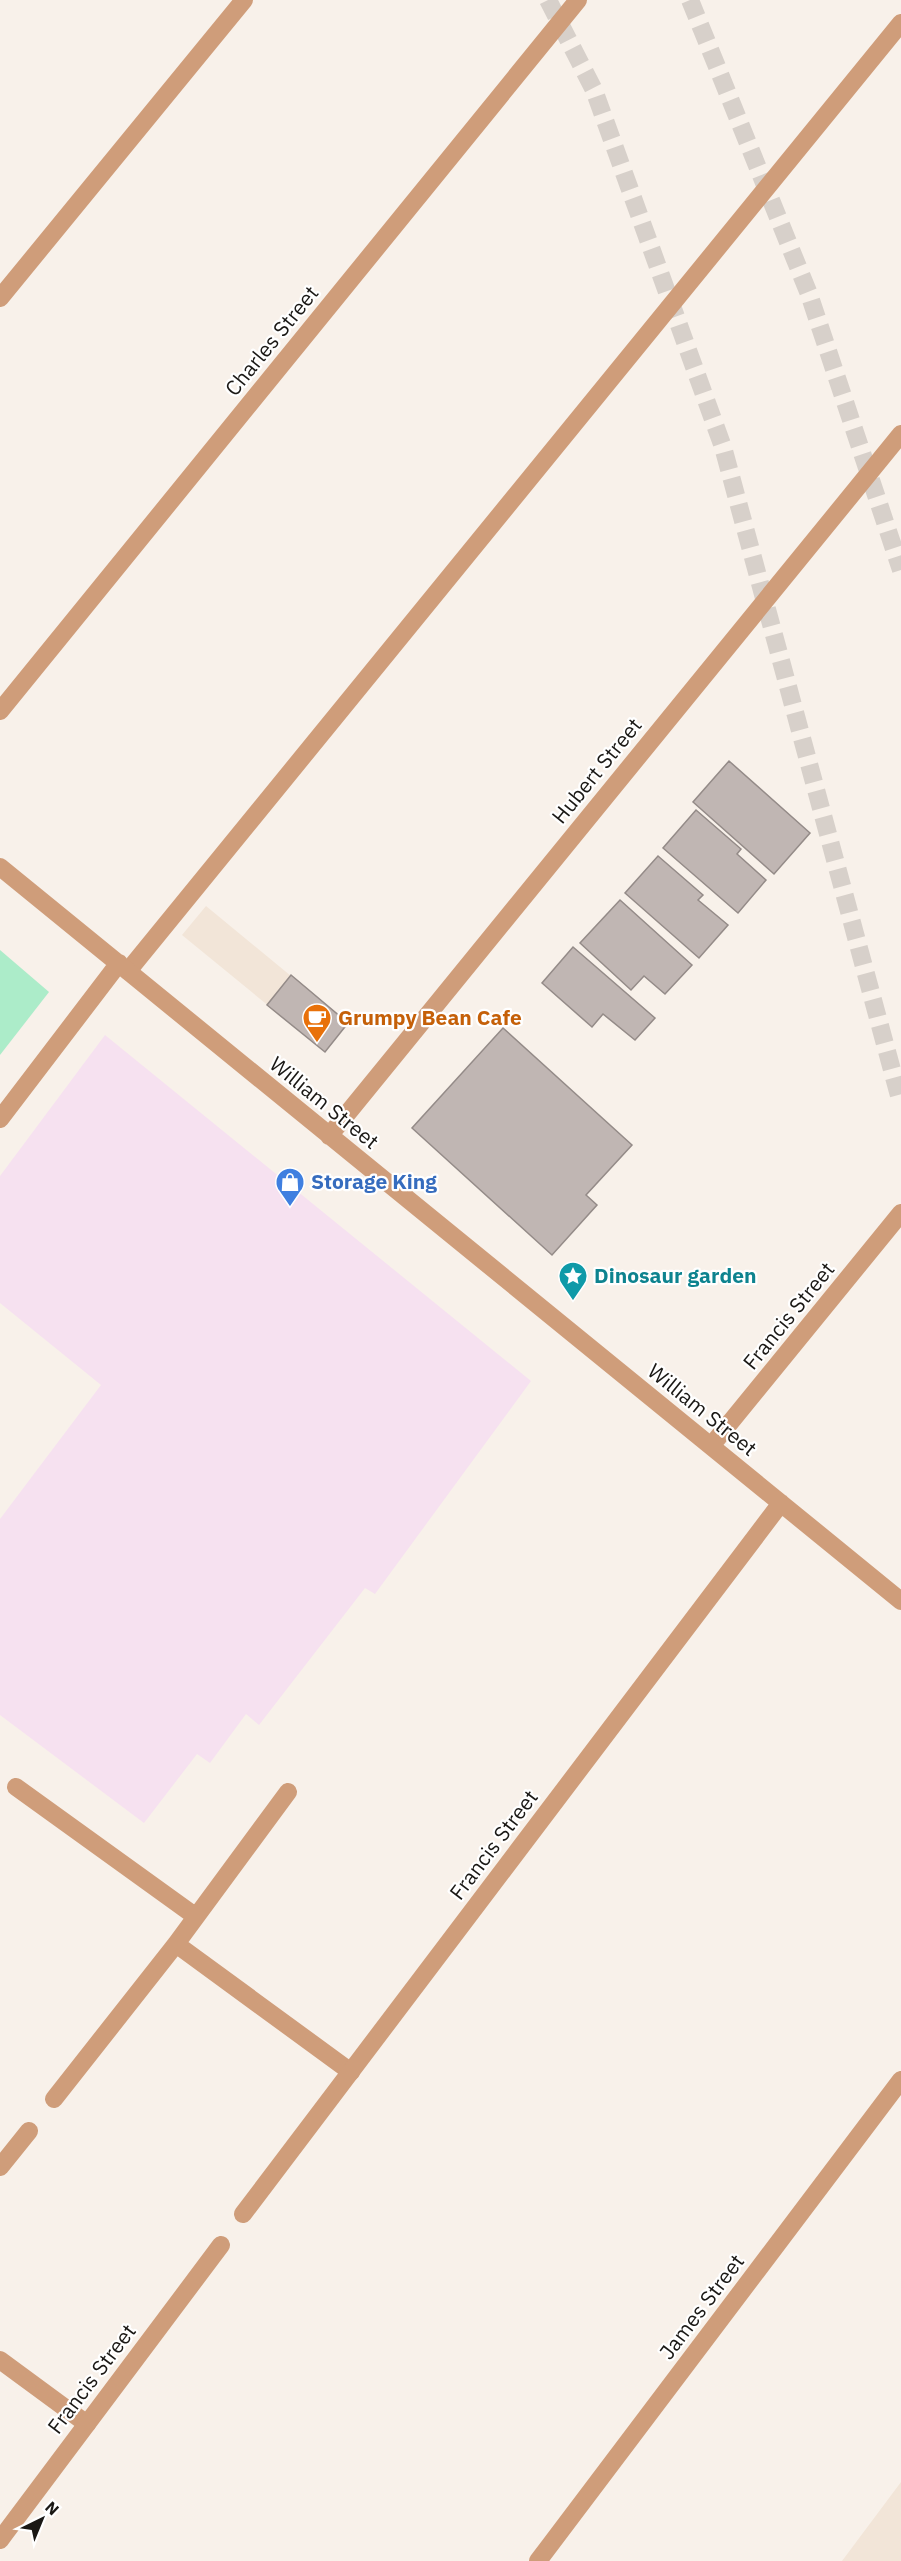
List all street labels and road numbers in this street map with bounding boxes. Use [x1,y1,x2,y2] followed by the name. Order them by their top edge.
[218,280,324,401] street label: Charles Street
[545,712,647,829] street label: Hubert Street
[264,1050,385,1155] street label: William Street
[736,1256,840,1375] street label: Francis Street
[642,1357,763,1462] street label: William Street
[443,1784,544,1905] street label: Francis Street
[653,2248,750,2365] street label: James Street
[41,2318,142,2439] street label: Francis Street

